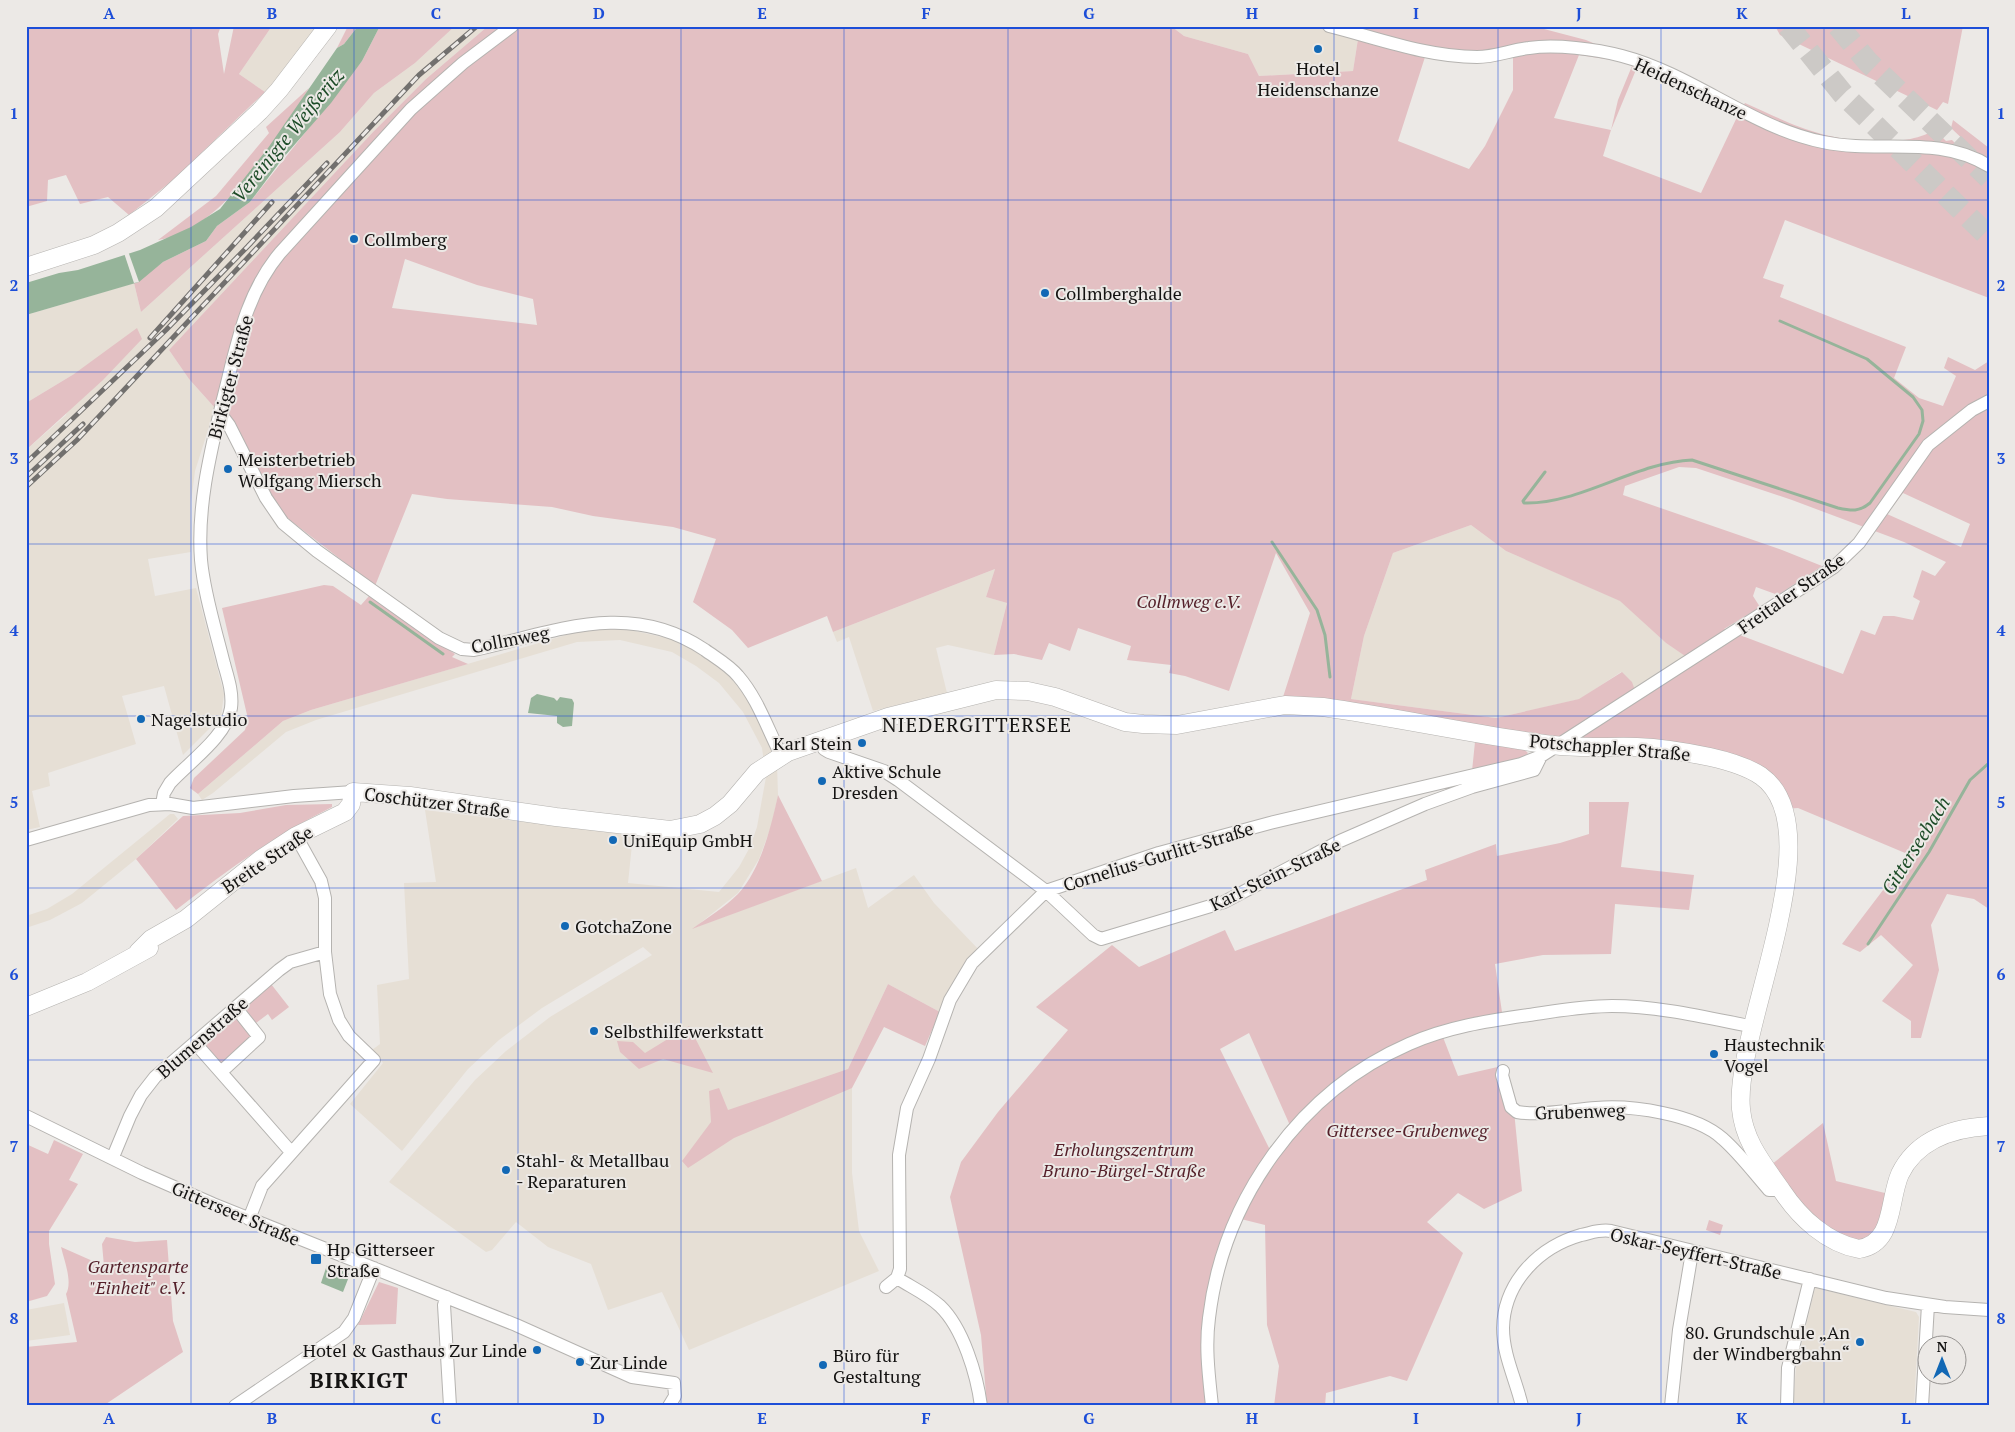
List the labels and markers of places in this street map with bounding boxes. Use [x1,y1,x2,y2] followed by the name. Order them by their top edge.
[1312,43,1324,55] marker: Hotel Heidenschanze
[1257,56,1379,101] place label: Hotel Heidenschanze
[364,227,447,251] place label: Collmberg
[348,233,360,245] marker: Collmberg
[1055,281,1182,305] place label: Collmberghalde
[1039,287,1051,299] marker: Collmberghalde
[238,447,382,492] place label: Meisterbetrieb Wolfgang Miersch
[222,463,234,475] marker: Meisterbetrieb Wolfgang Miersch
[151,707,247,731] place label: Nagelstudio
[135,713,147,725] marker: Nagelstudio
[773,731,852,755] place label: Karl Stein
[856,737,868,749] marker: Karl Stein
[832,759,941,804] place label: Aktive Schule Dresden
[816,775,828,787] marker: Aktive Schule Dresden
[623,828,753,852] place label: UniEquip GmbH
[607,834,619,846] marker: UniEquip GmbH
[575,914,672,938] place label: GotchaZone
[559,920,571,932] marker: GotchaZone
[604,1019,764,1043] place label: Selbsthilfewerkstatt
[588,1025,600,1037] marker: Selbsthilfewerkstatt
[1724,1032,1825,1077] place label: Haustechnik Vogel
[1708,1048,1720,1060] marker: Haustechnik Vogel
[516,1148,669,1193] place label: Stahl- & Metallbau - Reparaturen
[500,1164,512,1176] marker: Stahl- & Metallbau - Reparaturen
[327,1237,435,1282] place label: Hp Gitterseer Straße
[309,1252,323,1266] marker: Hp Gitterseer Straße
[1685,1320,1850,1365] place label: 80. Grundschule „An der Windbergbahn“
[1854,1336,1866,1348] marker: 80. Grundschule „An der Windbergbahn“
[303,1338,527,1362] place label: Hotel & Gasthaus Zur Linde
[833,1343,921,1388] place label: Büro für Gestaltung
[531,1344,543,1356] marker: Hotel & Gasthaus Zur Linde
[590,1350,668,1374] place label: Zur Linde
[574,1356,586,1368] marker: Zur Linde
[817,1359,829,1371] marker: Büro für Gestaltung

